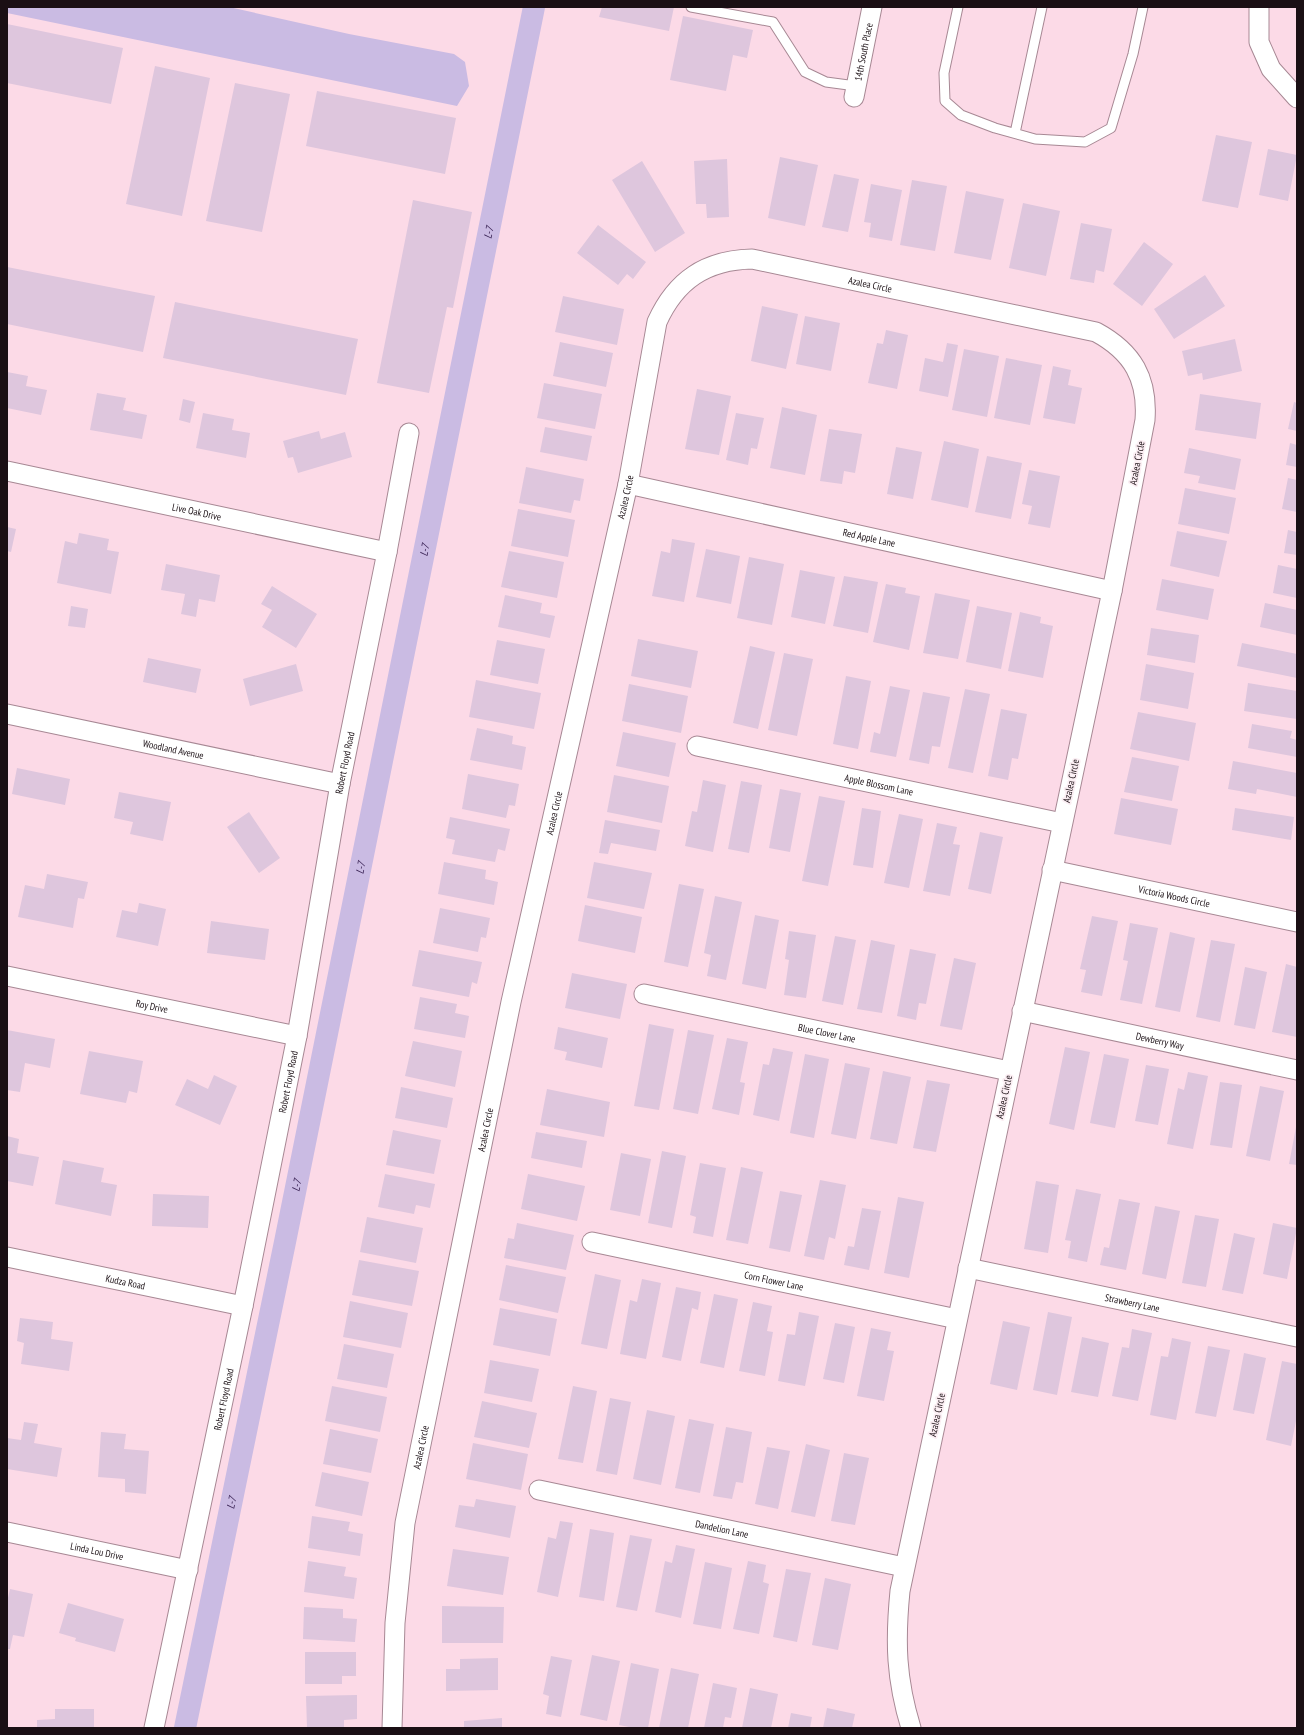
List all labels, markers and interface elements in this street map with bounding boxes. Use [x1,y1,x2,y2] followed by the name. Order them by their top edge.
[851,22,875,82] street label: 14th South Place
[480,223,497,240] water label: L-7
[847,273,893,295] street label: Azalea Circle
[1126,440,1148,486] street label: Azalea Circle
[614,474,636,520] street label: Azalea Circle
[171,500,223,523] street label: Live Oak Drive
[842,525,897,549] street label: Red Apple Lane
[416,541,433,557] water label: L-7
[332,730,357,795] street label: Robert Floyd Road
[142,736,205,762] street label: Woodland Avenue
[1060,758,1082,804] street label: Azalea Circle
[844,771,914,798] street label: Apple Blossom Lane
[542,790,565,836] street label: Azalea Circle
[352,858,369,875] water label: L-7
[1136,882,1211,910] street label: Victoria Woods Circle
[135,996,169,1016] street label: Roy Drive
[797,1020,857,1045] street label: Blue Clover Lane
[1135,1029,1185,1052] street label: Dewberry Way
[275,1049,300,1114] street label: Robert Floyd Road
[993,1074,1015,1120] street label: Azalea Circle
[474,1107,496,1153] street label: Azalea Circle
[288,1176,305,1193] water label: L-7
[743,1268,805,1293] street label: Corn Flower Lane
[104,1271,146,1292] street label: Kudza Road
[1104,1290,1161,1315] street label: Strawberry Lane
[210,1367,236,1431] street label: Robert Floyd Road
[926,1392,948,1438] street label: Azalea Circle
[410,1424,431,1470] street label: Azalea Circle
[223,1493,240,1510] water label: L-7
[694,1517,750,1541] street label: Dandelion Lane
[69,1539,125,1563] street label: Linda Lou Drive

